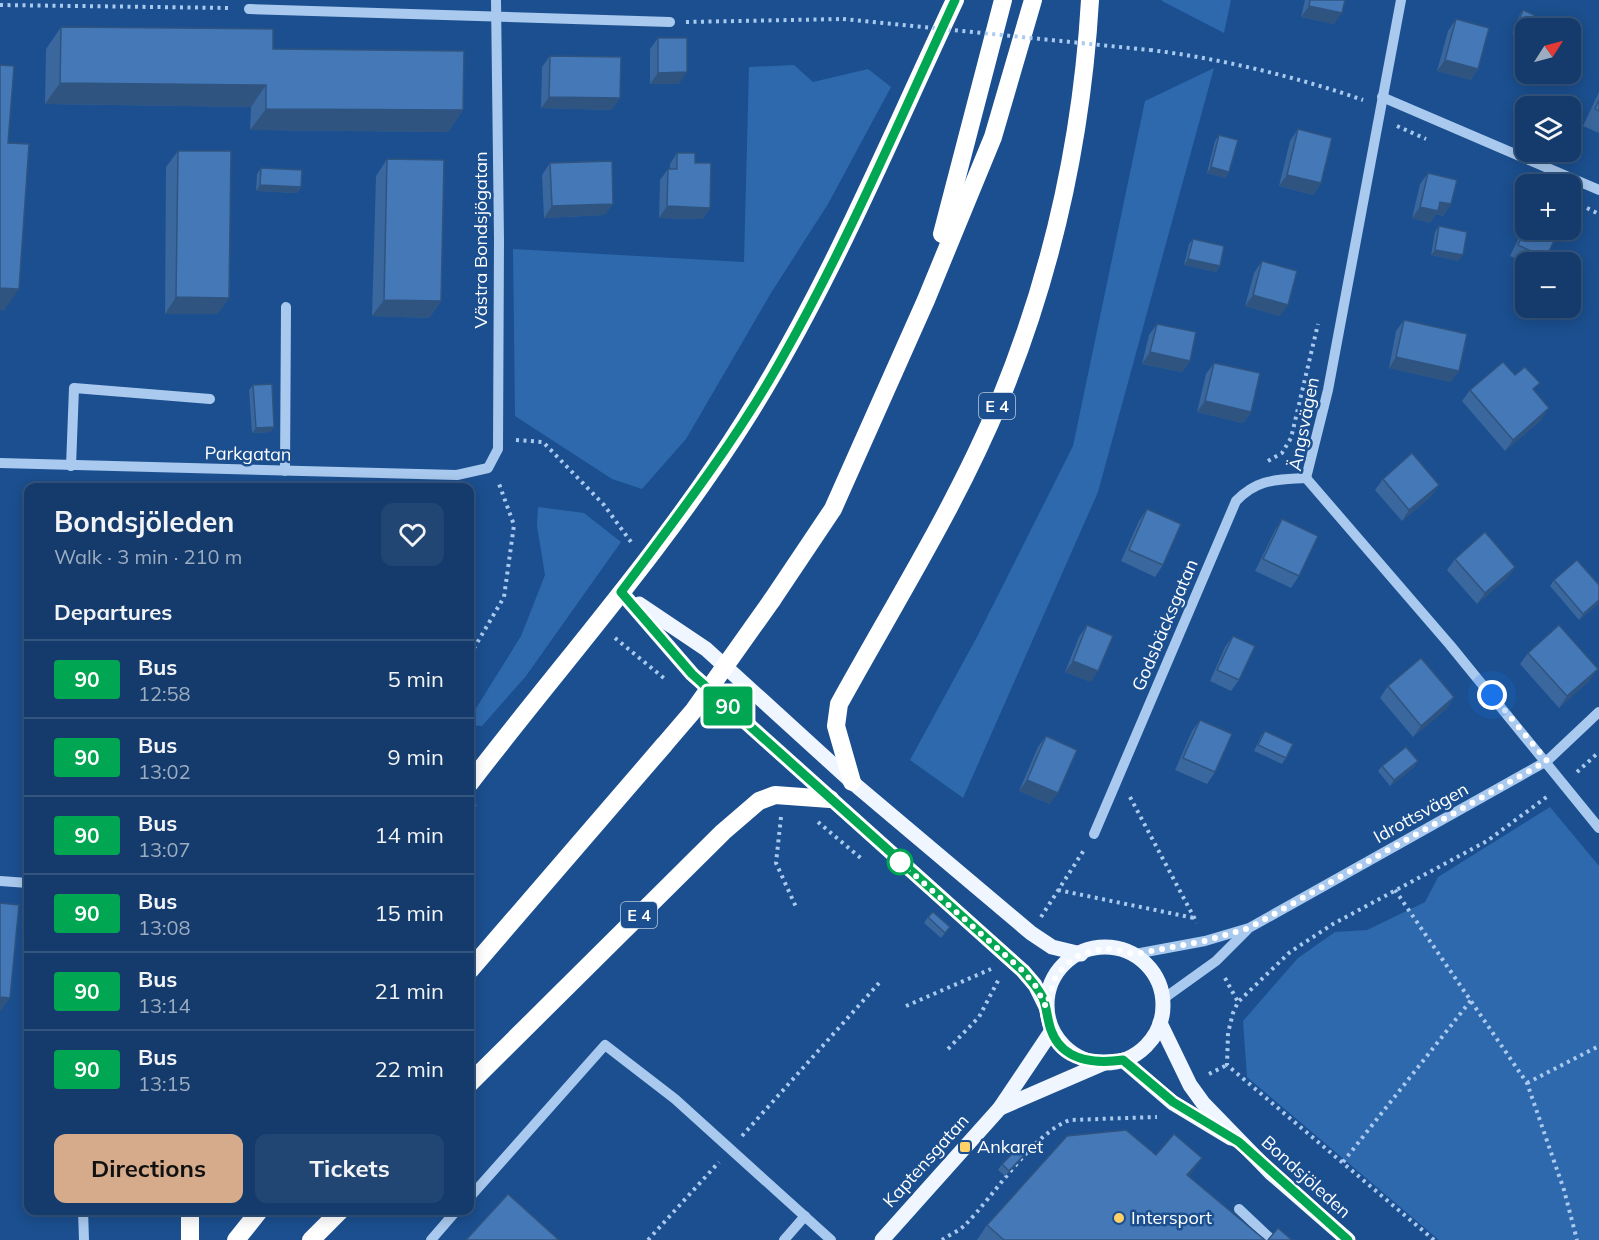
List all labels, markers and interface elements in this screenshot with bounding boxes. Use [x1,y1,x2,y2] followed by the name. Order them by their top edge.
[1515,18,1581,84] north arrow
[1515,18,1581,318] map controls
[1515,96,1581,162] button: layers
[469,151,492,329] street label: Västra Bondsjögatan
[1515,174,1581,240] button: +
[1515,252,1581,318] button: −
[1283,375,1324,473] street label: Ängsvägen
[979,393,1015,419] road number: E 4
[204,441,292,466] street label: Parkgatan
[381,503,444,566] button: heart
[54,504,234,539] text: Bondsjöleden
[54,544,242,569] text: Walk · 3 min · 210 m
[1126,555,1203,694] street label: Godsbäcksgatan
[54,598,172,626] text: Departures
[138,653,177,681] text: Bus
[388,665,444,693] text: 5 min
[74,666,100,692] text: 90
[1477,680,1507,710] your location
[138,681,191,706] text: 12:58
[701,686,755,726] line badge: 90
[715,693,741,719] text: 90
[138,731,177,759] text: Bus
[388,743,444,771] text: 9 min
[74,744,100,770] text: 90
[138,759,191,784] text: 13:02
[1369,777,1472,848] street label: Idrottsvägen
[138,809,177,837] text: Bus
[374,821,444,849] text: 14 min
[74,822,100,848] text: 90
[138,837,191,862] text: 13:07
[887,849,913,875] unlabelled marker
[138,887,177,915] text: Bus
[374,899,444,927] text: 15 min
[74,900,100,926] text: 90
[621,902,657,928] road number: E 4
[138,915,191,940] text: 13:08
[138,965,177,993] text: Bus
[374,977,444,1005] text: 21 min
[74,978,100,1004] text: 90
[138,993,191,1018] text: 13:14
[138,1043,177,1071] text: Bus
[374,1055,444,1083] text: 22 min
[74,1056,100,1082] text: 90
[138,1071,191,1096] text: 13:15
[878,1109,974,1212] street label: Kaptensgatan
[1257,1130,1356,1223] street label: Bondsjöleden
[54,1134,243,1203] button: Directions
[255,1134,444,1203] button: Tickets
[977,1135,1043,1158] place label: Ankaret
[958,1140,972,1154] marker: Ankaret
[1131,1206,1212,1229] place label: Intersport
[1112,1211,1126,1225] marker: Intersport

